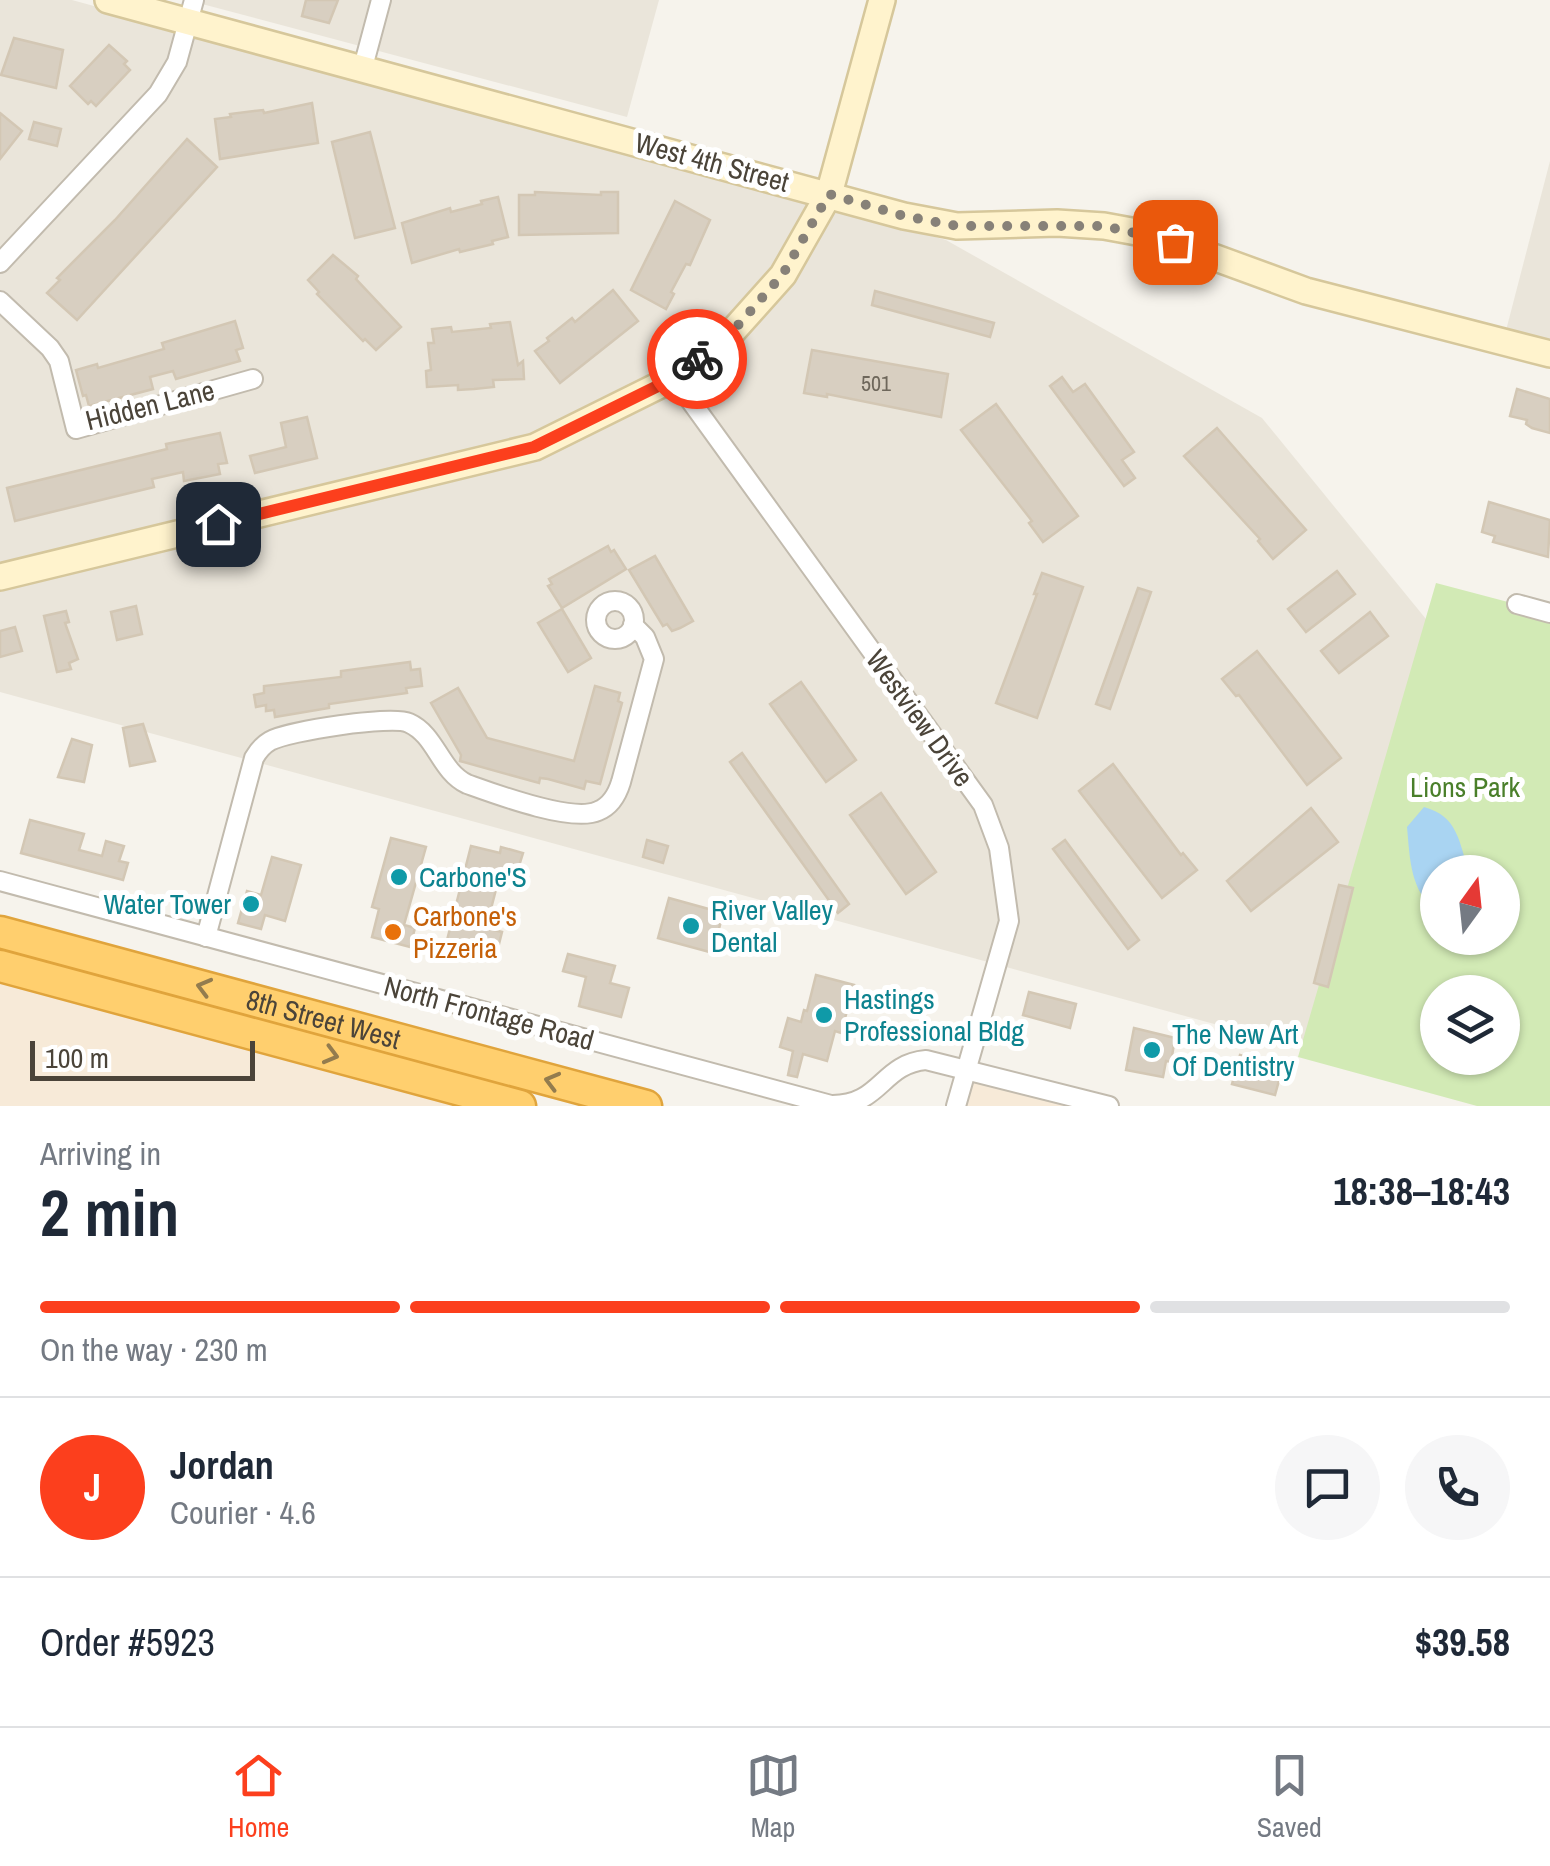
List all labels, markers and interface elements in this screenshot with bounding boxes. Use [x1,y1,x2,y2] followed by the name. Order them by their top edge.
[631,123,793,201] street label: West 4th Street
[1133,200,1218,285] pin
[1148,215,1203,270] icon: bag
[647,309,747,409] courier
[670,332,725,387] icon: bike
[861,368,891,398] house number: 501
[82,371,218,439] street label: Hidden Lane
[176,482,261,567] pin
[191,497,246,552] icon: home
[858,642,982,794] street label: Westview Drive
[1410,768,1520,806] park label: Lions Park
[1420,855,1520,955] north arrow
[1420,855,1520,1075] map controls
[419,858,527,896] place label: Carbone'S
[388,866,410,888] marker: Carbone'S
[103,885,231,923] place label: Water Tower
[711,891,834,961] place label: River Valley Dental
[240,893,262,915] marker: Water Tower
[413,897,517,967] place label: Carbone's Pizzeria
[680,915,702,937] marker: River Valley Dental
[382,921,404,943] marker: Carbone's Pizzeria
[380,967,598,1059] street label: North Frontage Road
[1420,975,1520,1075] button: layers
[196,978,214,999] one-way arrow
[242,980,405,1058] street label: 8th Street West
[844,980,1024,1050] place label: Hastings Professional Bldg
[813,1004,835,1026] marker: Hastings Professional Bldg
[1172,1015,1298,1085] place label: The New Art Of Dentistry
[30,1036,255,1080] scale bar
[45,1039,109,1077] text: 100 m
[1141,1039,1163,1061] marker: The New Art Of Dentistry
[322,1044,339,1065] one-way arrow
[544,1071,561,1092] one-way arrow
[40,1132,161,1175] text: Arriving in
[1333,1166,1510,1217] text: 18:38–18:43
[40,1169,179,1256] text: 2 min
[40,1328,268,1371] text: On the way · 230 m
[1275,1435,1380,1540] button: chat
[1405,1435,1510,1540] button: phone
[170,1440,274,1491] text: Jordan
[84,1462,101,1513] text: J
[170,1491,316,1534] text: Courier · 4.6
[40,1617,215,1668] text: Order #5923
[1415,1617,1510,1668] text: $39.58
[228,1748,289,1846] tab: Home
[746,1748,801,1846] tab: Map
[1257,1748,1322,1846] tab: Saved

